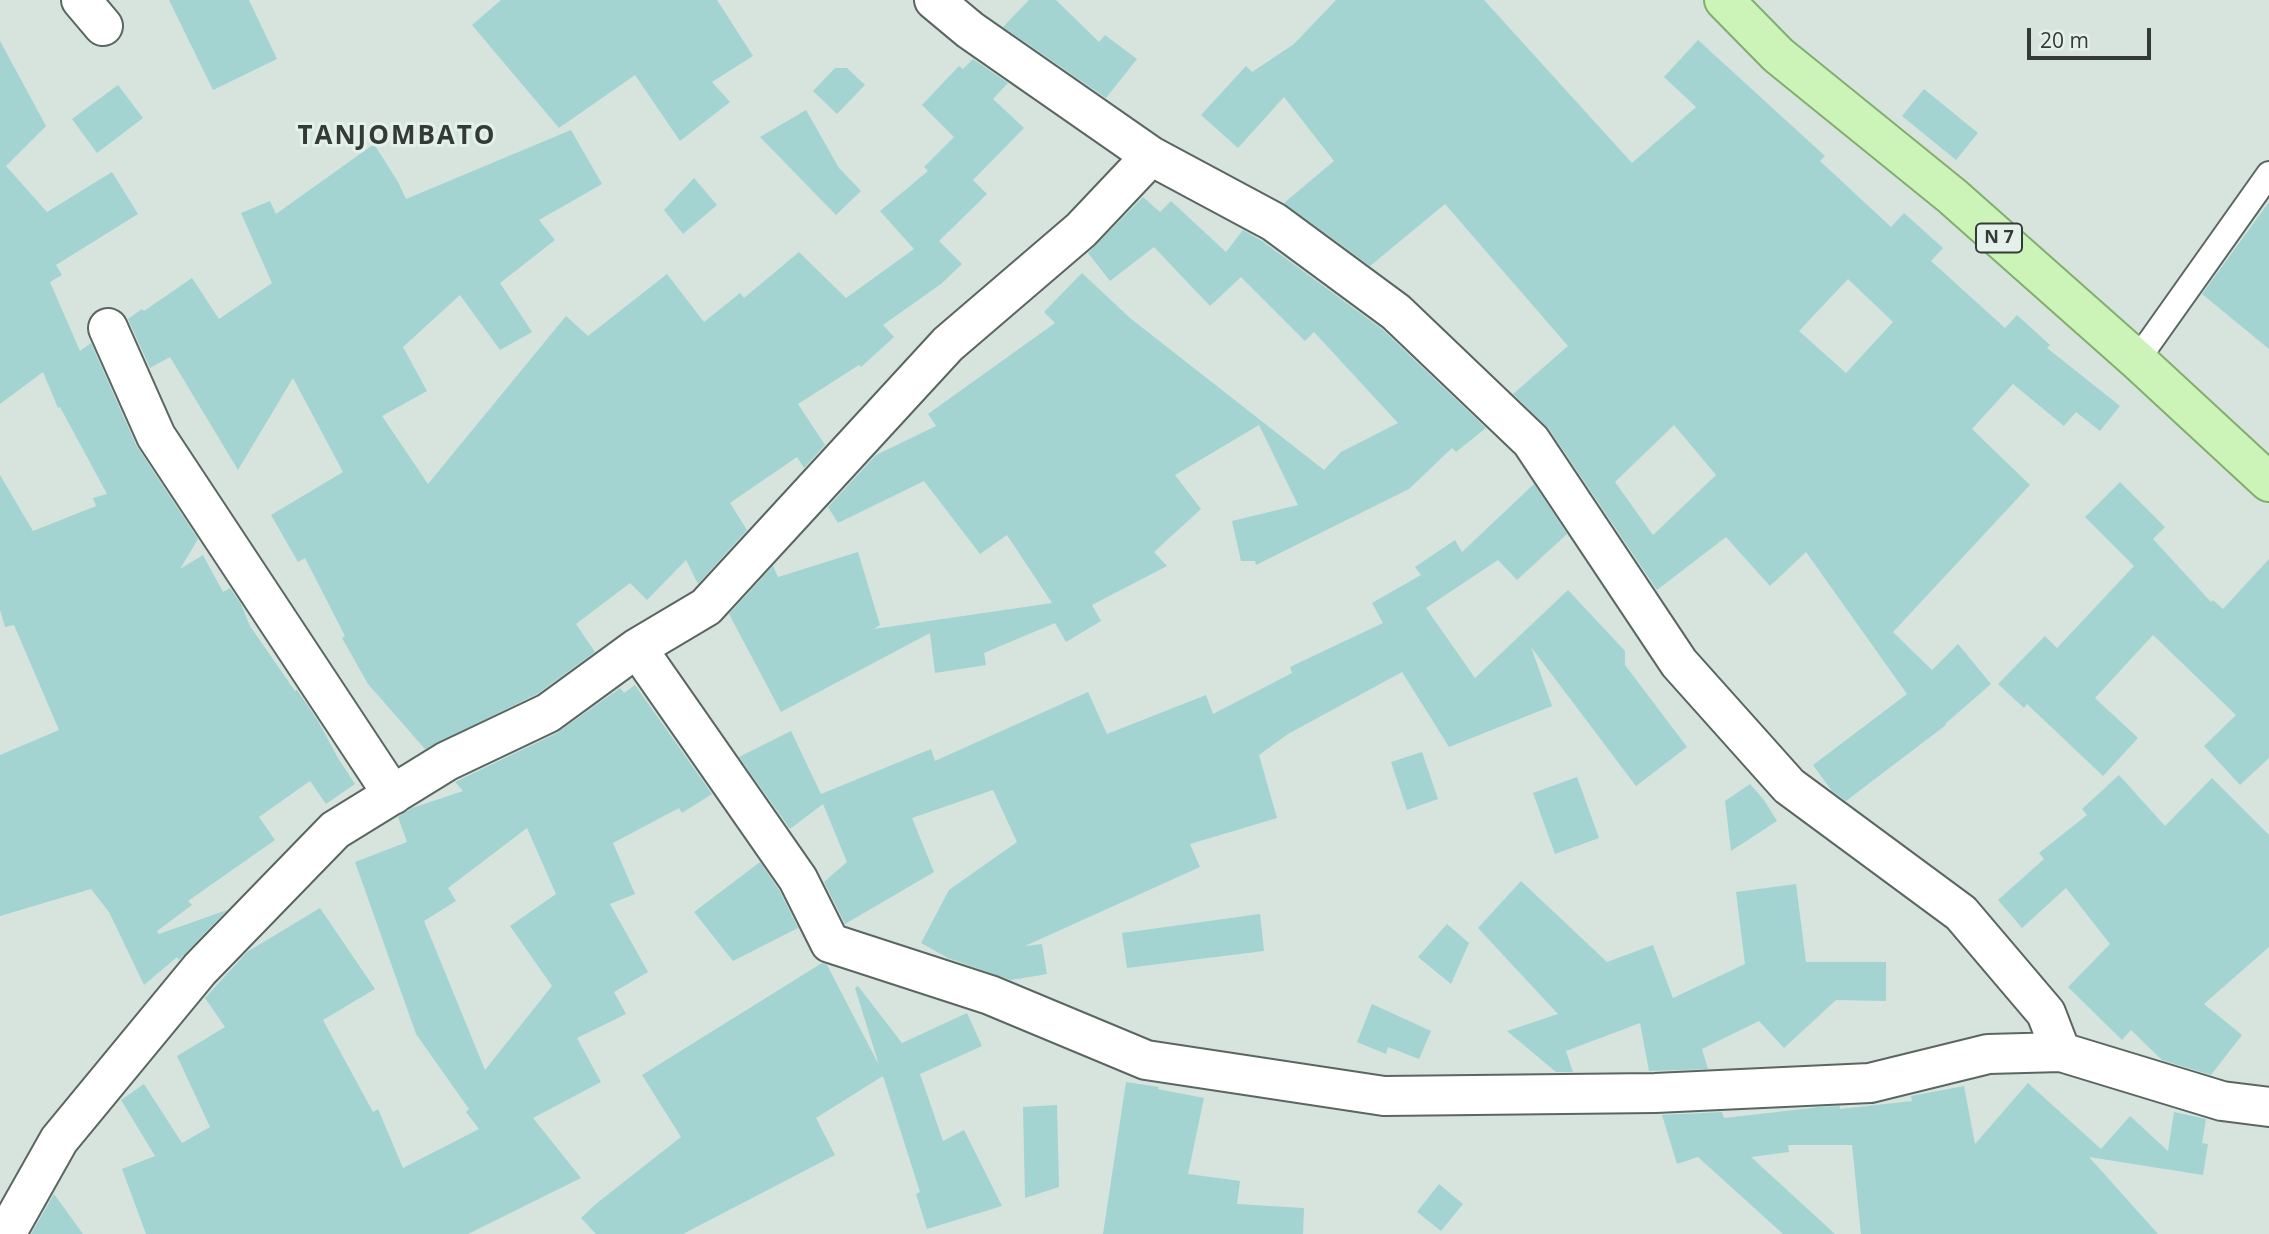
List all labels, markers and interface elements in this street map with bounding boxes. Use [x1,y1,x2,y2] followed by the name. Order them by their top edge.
[2031,14,2155,58] scale bar
[2040,26,2089,54] text: 20 m
[299,121,495,153] district label: TANJOMBATO
[1976,224,2022,252] road number: N 7

